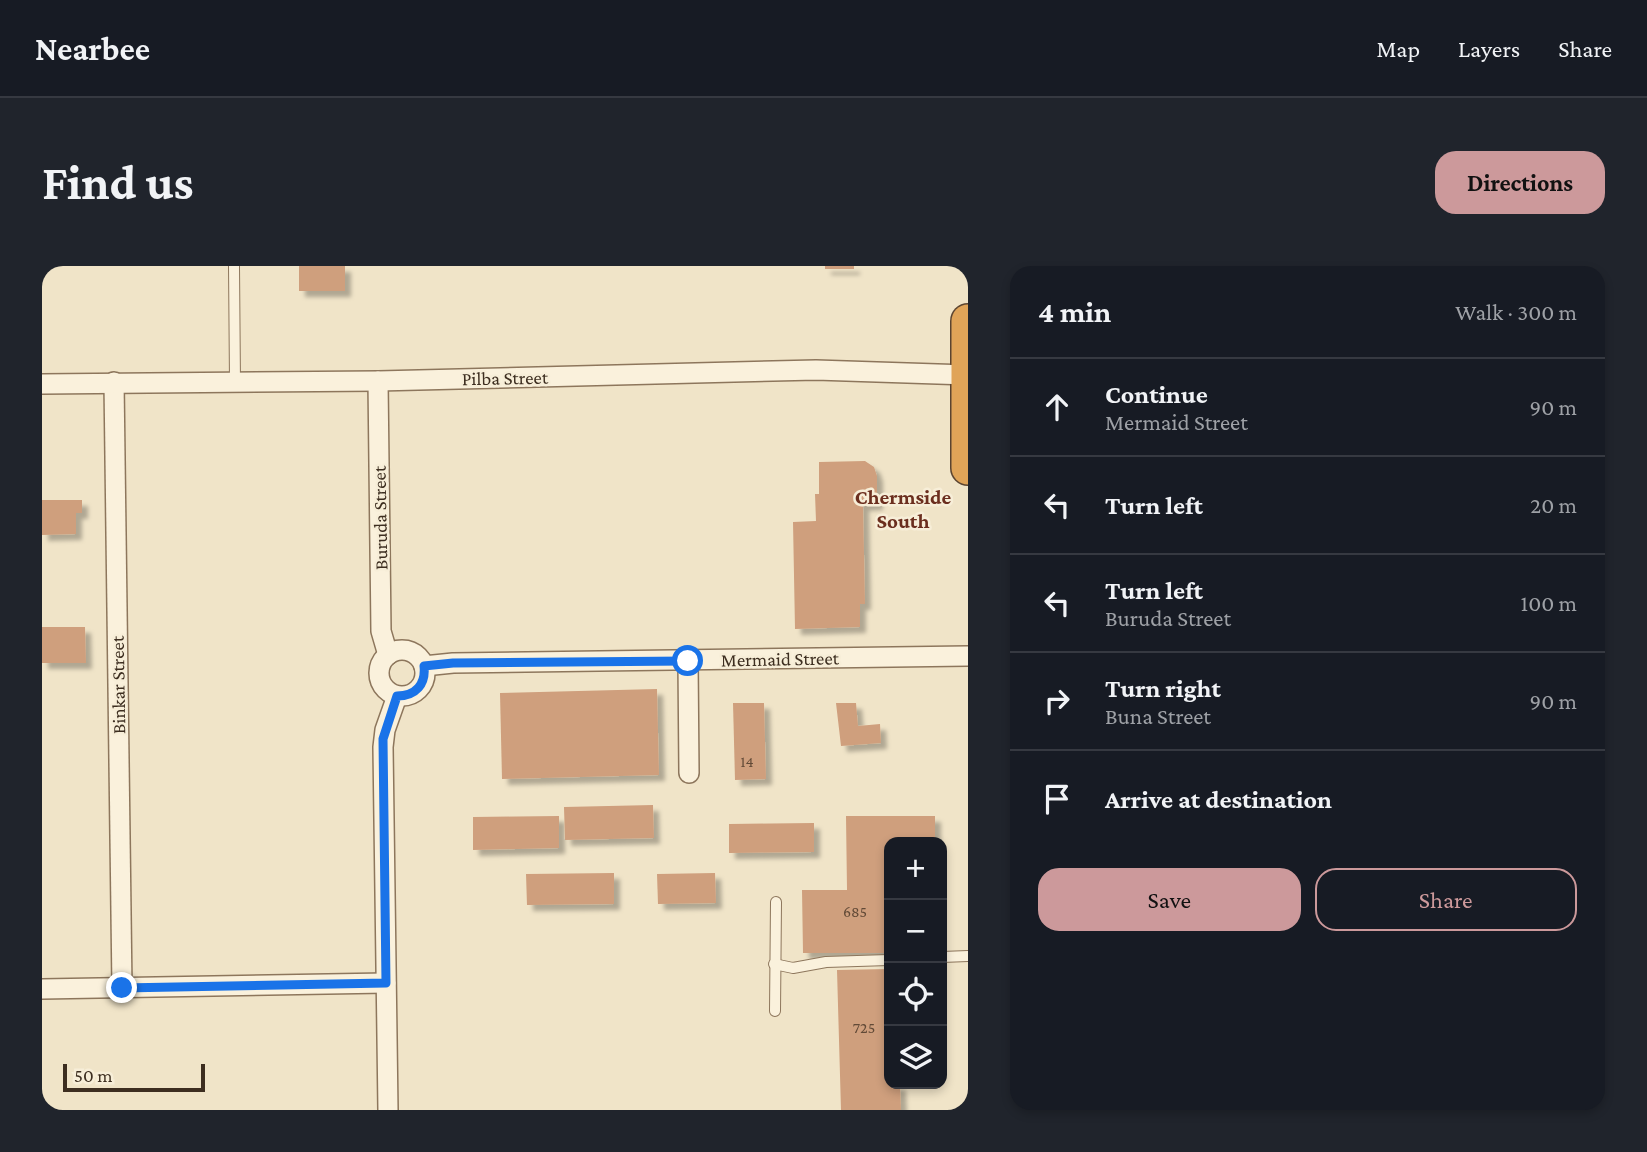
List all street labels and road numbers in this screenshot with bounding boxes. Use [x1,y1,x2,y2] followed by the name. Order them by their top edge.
[462,367,549,389] street label: Pilba Street
[369,465,391,570] street label: Buruda Street
[107,635,129,734] street label: Binkar Street
[721,647,840,671] street label: Mermaid Street

